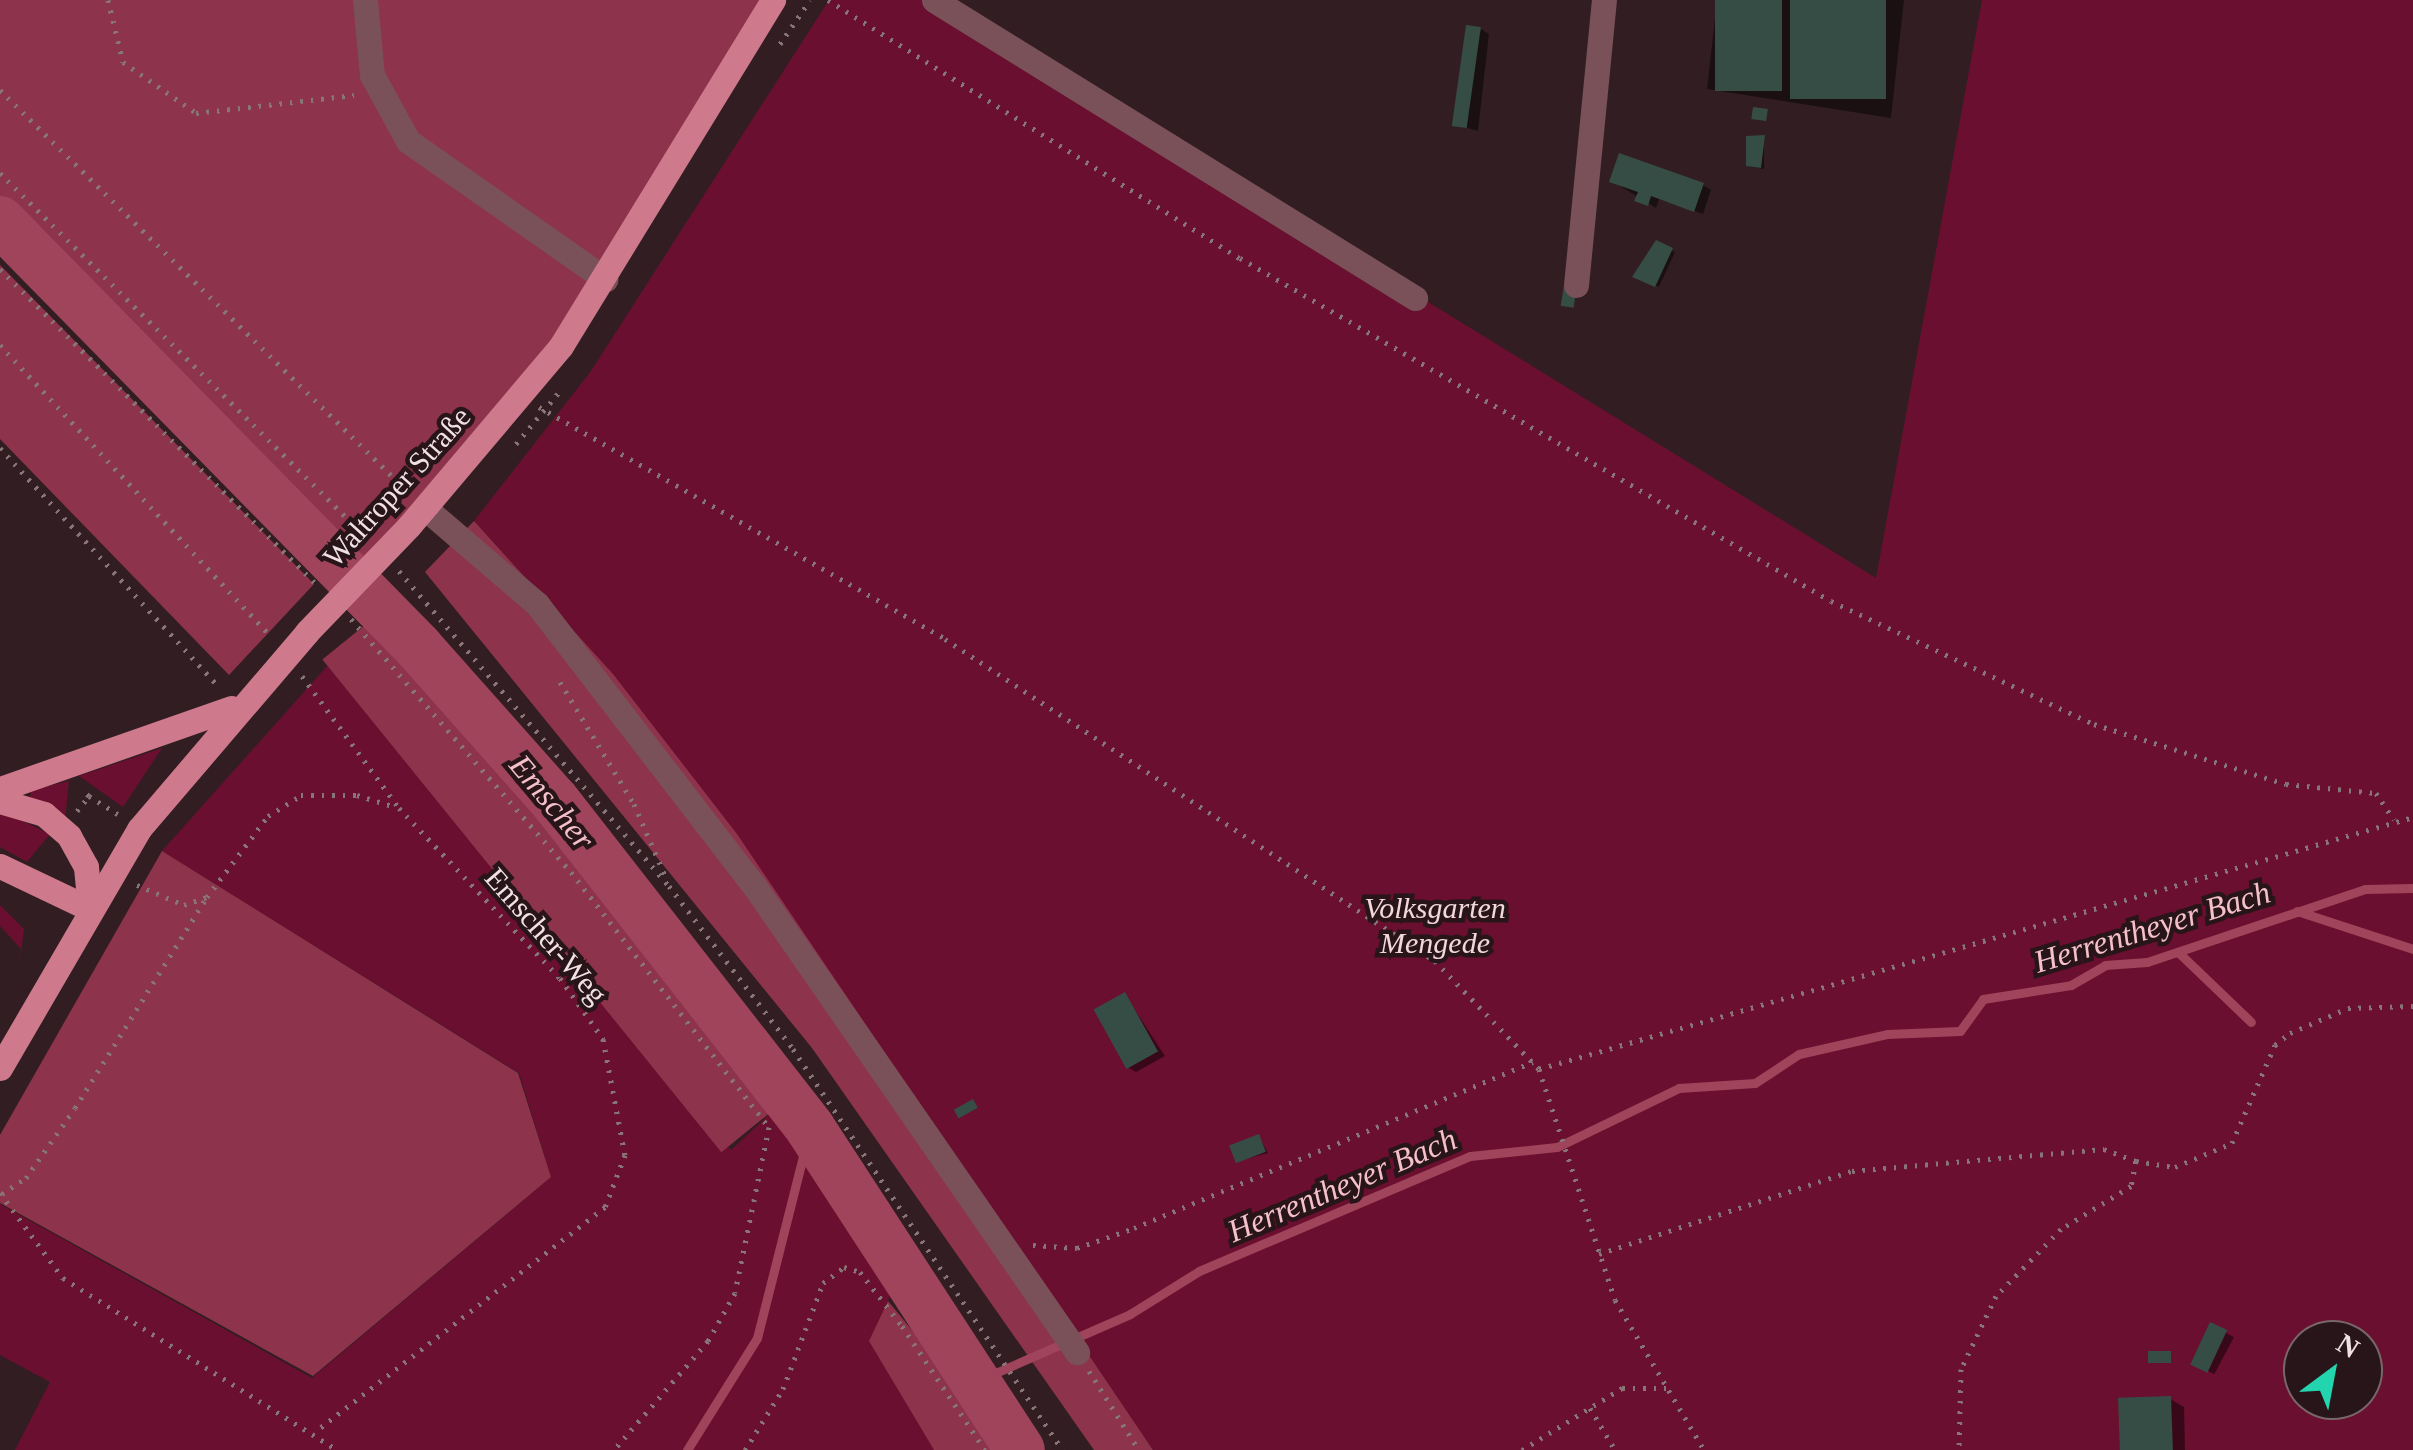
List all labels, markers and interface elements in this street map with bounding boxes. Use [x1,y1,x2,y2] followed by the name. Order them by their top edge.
[316,399,478,575] street label: Waltroper Straße
[501,747,603,857] water label: Emscher
[477,861,615,1011] street label: Emscher-Weg
[2029,873,2275,981] water label: Herrentheyer Bach
[1364,890,1506,960] park label: Volksgarten Mengede
[1222,1119,1462,1251] water label: Herrentheyer Bach
[2283,1320,2383,1420] north arrow
[2331,1327,2365,1364] text: N

